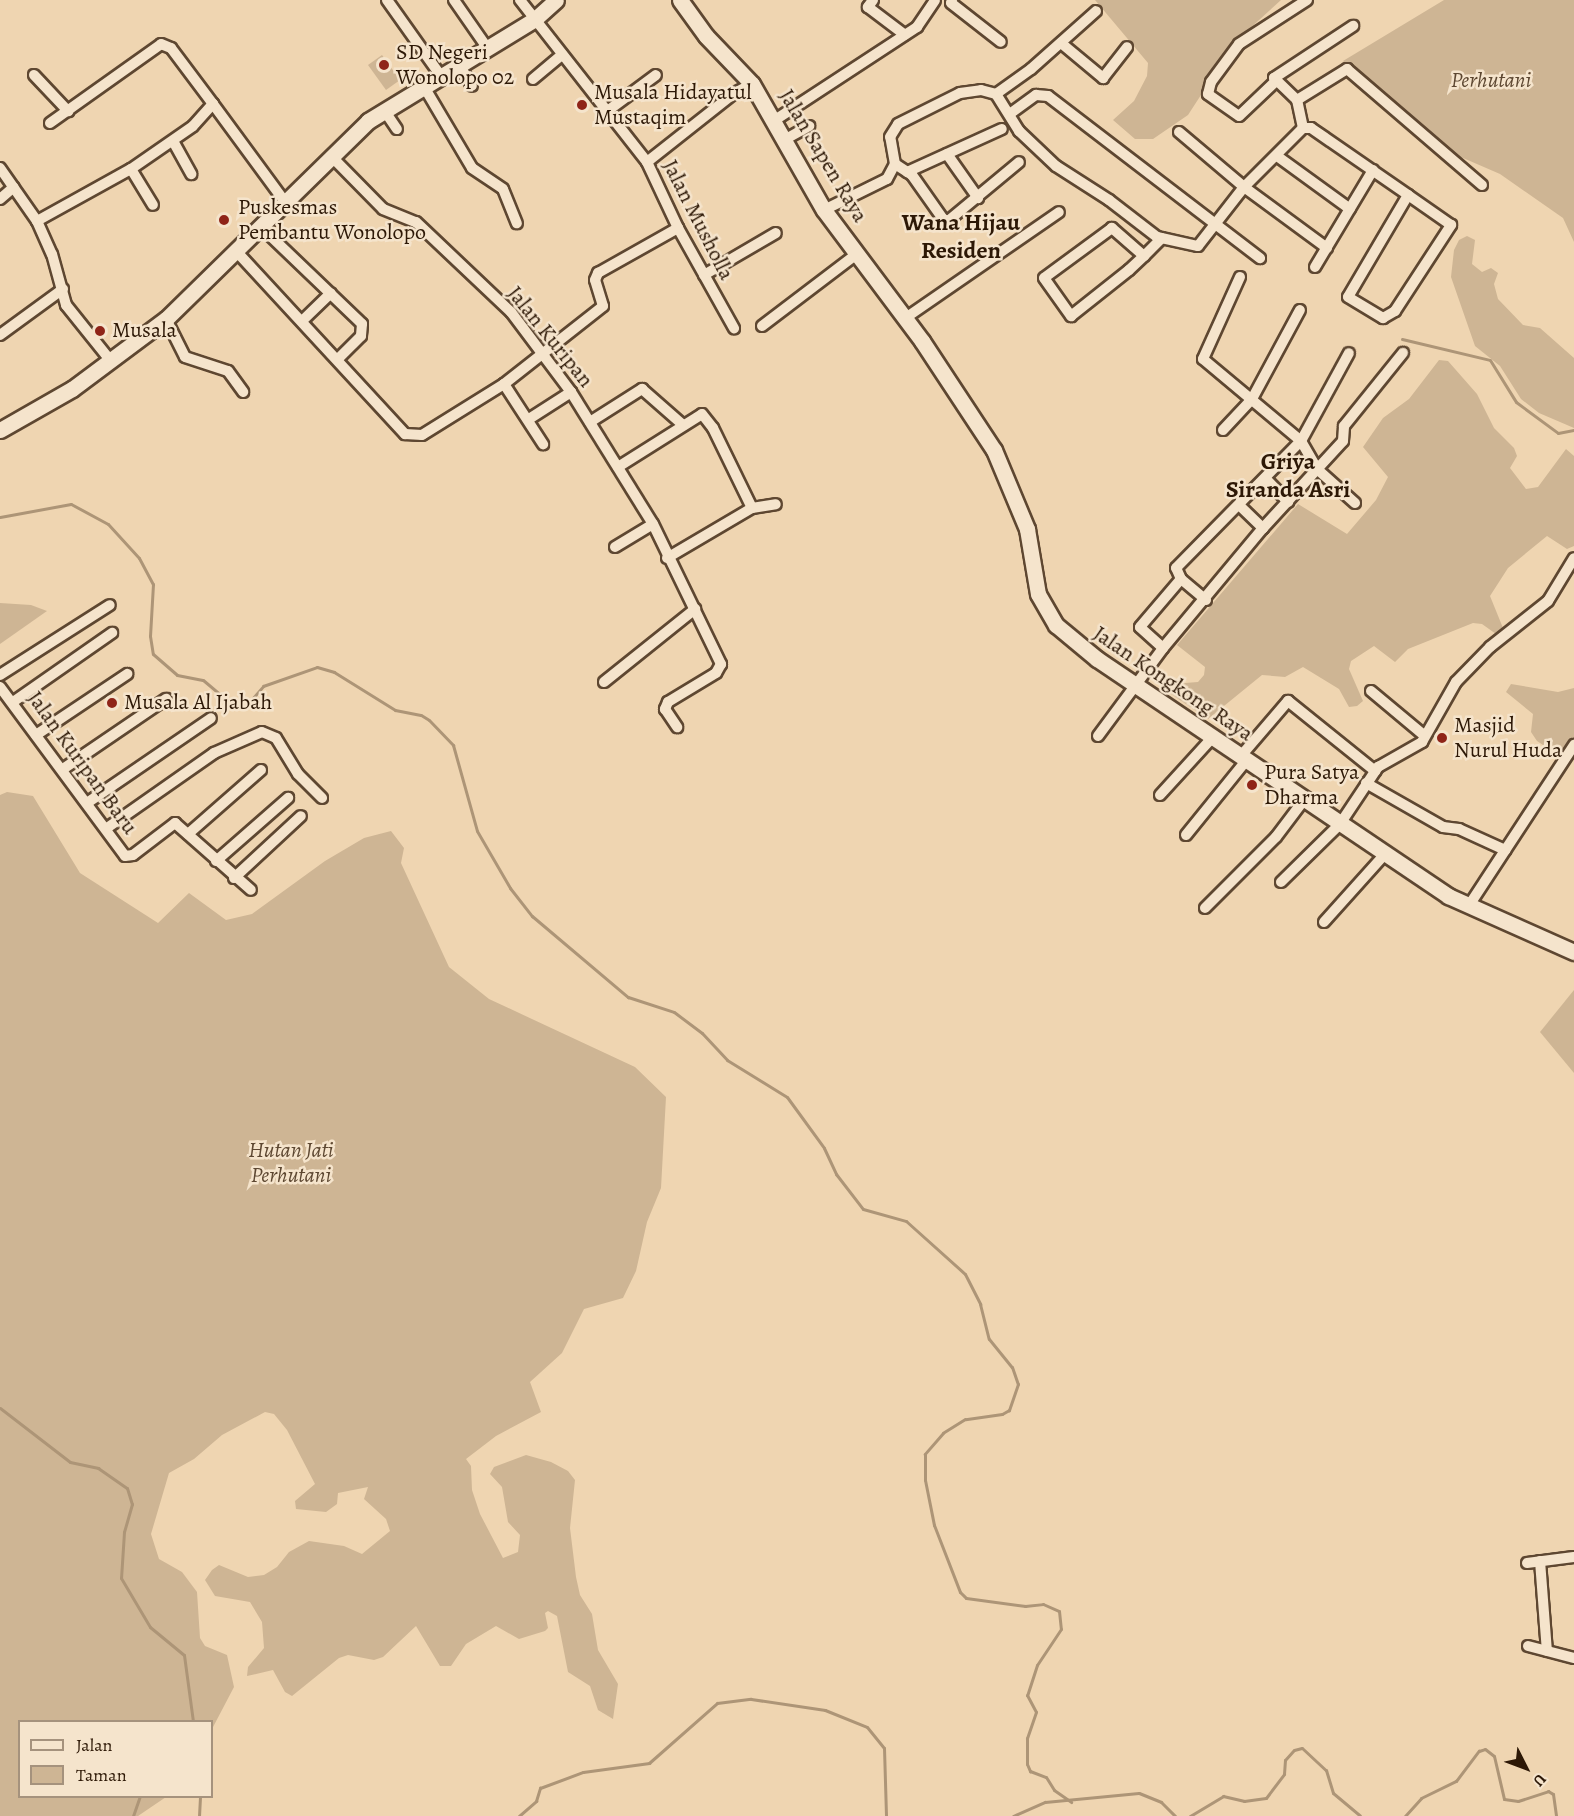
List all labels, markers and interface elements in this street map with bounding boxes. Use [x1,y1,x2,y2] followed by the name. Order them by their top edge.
[396,39,514,90] place label: SD Negeri Wonolopo 02
[377,58,391,72] marker: SD Negeri Wonolopo 02
[1451,68,1531,94] park label: Perhutani
[594,79,752,130] place label: Musala Hidayatul Mustaqim
[773,85,873,227] street label: Jalan Sapen Raya
[575,98,589,112] marker: Musala Hidayatul Mustaqim
[656,155,740,285] street label: Jalan Musholla
[238,194,426,246] place label: Puskesmas Pembantu Wonolopo
[902,209,1020,265] district label: Wana Hijau Residen
[215,211,233,229] marker: Puskesmas Pembantu Wonolopo
[501,281,599,393] street label: Jalan Kuripan
[112,318,177,344] place label: Musala
[93,324,107,338] marker: Musala
[1226,448,1350,504] district label: Griya Siranda Asri
[1088,621,1258,747] street label: Jalan Kongkong Raya
[21,686,143,840] street label: Jalan Kuripan Baru
[124,690,272,716] place label: Musala Al Ijabah
[105,696,119,710] marker: Musala Al Ijabah
[1454,712,1562,764] place label: Masjid Nurul Huda
[1435,731,1449,745] marker: Masjid Nurul Huda
[1264,759,1359,810] place label: Pura Satya Dharma
[1245,778,1259,792] marker: Pura Satya Dharma
[248,1137,334,1188] park label: Hutan Jati Perhutani
[18,1720,213,1798] legend
[76,1733,112,1757] text: Jalan
[1496,1738,1556,1798] north arrow
[76,1763,127,1787] text: Taman
[1528,1769,1551,1791] text: U

